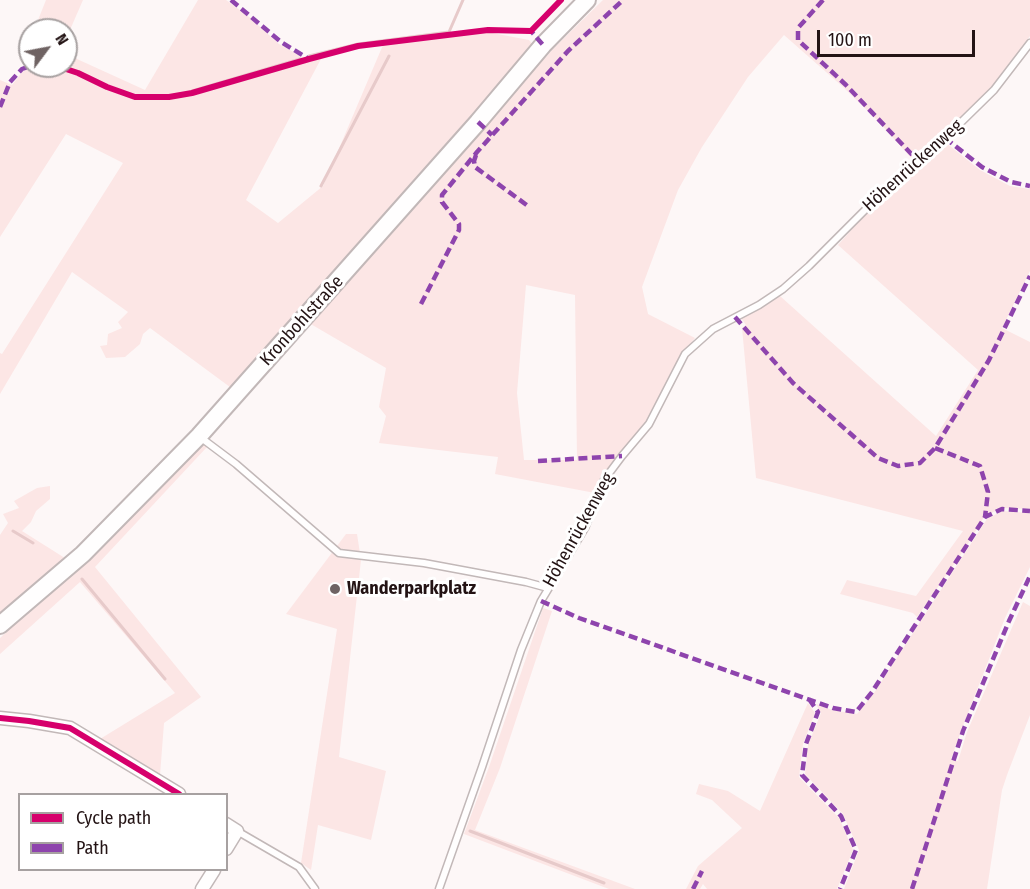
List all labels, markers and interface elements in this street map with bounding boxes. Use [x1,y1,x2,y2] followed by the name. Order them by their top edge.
[18,18,78,78] north arrow
[820,18,978,56] scale bar
[828,29,872,51] text: 100 m
[51,30,73,48] text: N
[858,115,968,217] street label: Höhenrückenweg
[256,271,348,371] street label: Kronbohlstraße
[539,469,619,591] street label: Höhenrückenweg
[347,578,476,600] place label: Wanderparkplatz
[328,582,342,596] marker: Wanderparkplatz
[18,793,228,871] legend
[76,807,151,829] text: Cycle path
[76,837,109,859] text: Path

